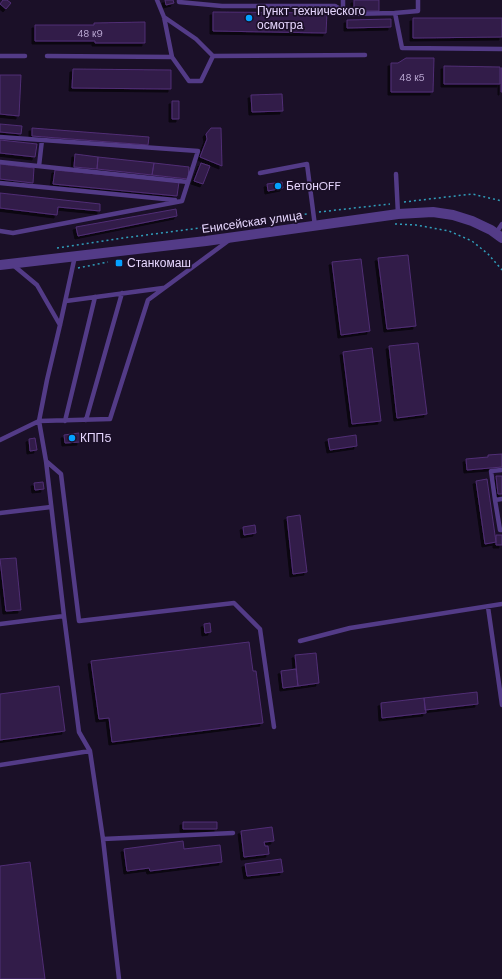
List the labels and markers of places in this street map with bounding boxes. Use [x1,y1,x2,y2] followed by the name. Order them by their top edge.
[257,3,366,33] place label: Пункт технического осмотра
[244,13,254,23] marker: Пункт технического осмотра
[286,178,342,194] place label: БетонOFF
[273,181,283,191] marker: БетонOFF
[127,255,191,271] place label: Станкомаш
[114,258,124,268] marker: Станкомаш
[80,430,112,446] place label: КПП5
[67,433,77,443] marker: КПП5

